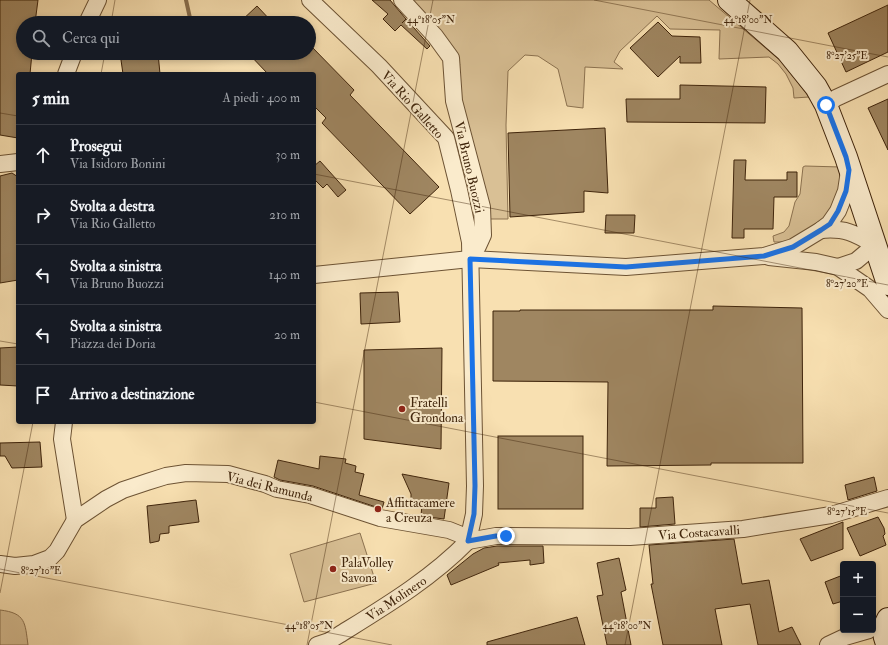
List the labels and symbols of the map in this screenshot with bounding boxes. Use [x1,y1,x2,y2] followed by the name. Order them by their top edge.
[407,14,455,26] text: 44°18'05"N
[724,14,772,26] text: 44°18'00"N
[826,50,868,62] text: 8°27'25"E
[378,68,447,142] street label: Via Rio Galletto
[817,96,835,114] route start
[451,120,487,215] street label: Via Bruno Buozzi
[826,278,868,290] text: 8°27'20"E
[410,395,464,426] place label: Fratelli Grondona
[397,404,407,414] marker: Fratelli Grondona
[225,469,315,506] street label: Via dei Ramunda
[385,495,455,526] place label: Affittacamere a Creuza
[373,504,383,514] marker: Affittacamere a Creuza
[827,506,867,518] text: 8°27'15"E
[658,522,741,544] street label: Via Costacavalli
[497,527,515,545] route end
[341,555,394,586] place label: PalaVolley Savona
[328,564,338,574] marker: PalaVolley Savona
[21,565,61,577] text: 8°27'10"E
[363,573,430,625] street label: Via Molinero
[285,620,333,632] text: 44°18'05"N
[603,620,651,632] text: 44°18'00"N

